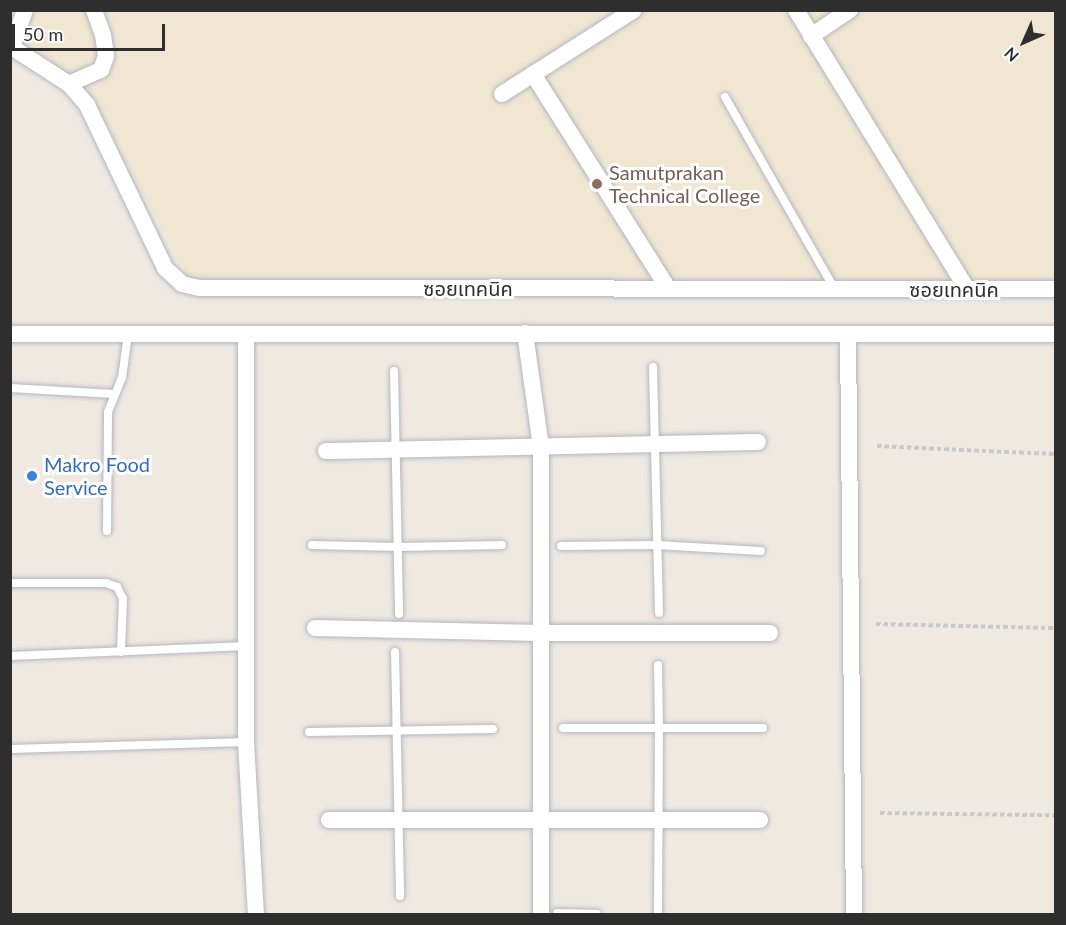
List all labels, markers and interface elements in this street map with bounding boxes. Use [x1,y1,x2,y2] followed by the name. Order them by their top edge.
[15,12,168,50] scale bar
[994,12,1054,72] north arrow
[23,23,63,45] text: 50 m
[1000,44,1022,66] text: N
[609,160,760,207] place label: Samutprakan Technical College
[590,177,604,191] marker: Samutprakan Technical College
[423,276,513,300] street label: ซอยเทคนิค
[909,277,999,301] street label: ซอยเทคนิค
[44,452,150,499] place label: Makro Food Service
[25,469,39,483] marker: Makro Food Service

